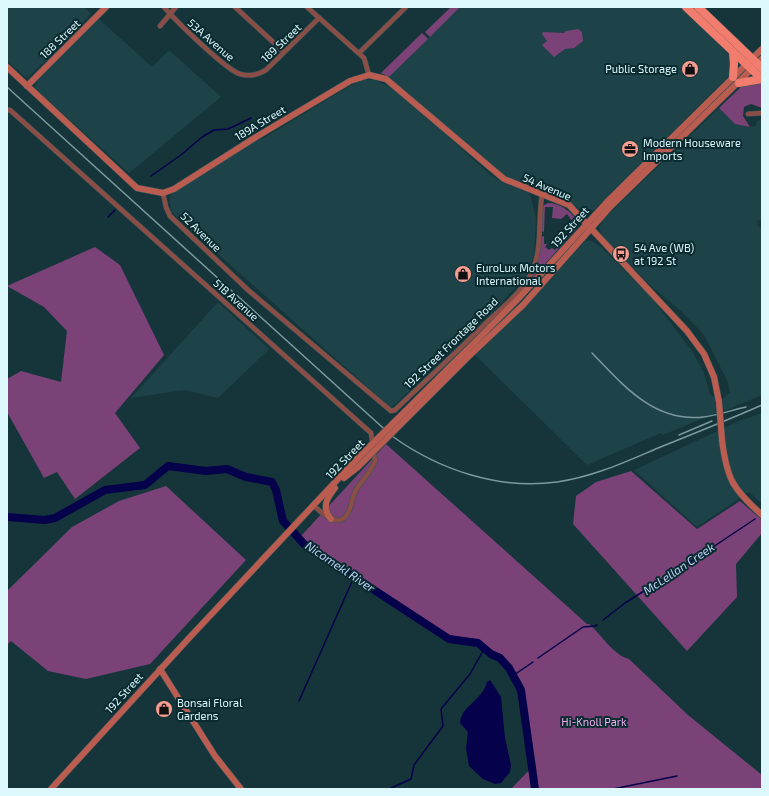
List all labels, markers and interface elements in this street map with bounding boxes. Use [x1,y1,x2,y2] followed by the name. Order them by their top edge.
[37,16,82,61] street label: 188 Street
[185,16,237,63] street label: 53A Avenue
[258,20,303,65] street label: 189 Street
[680,59,700,79] shop icon: Public Storage
[605,62,677,75] place label: Public Storage
[232,102,287,143] street label: 189A Street
[643,136,741,162] place label: Modern Houseware Imports
[620,139,640,159] office icon: Modern Houseware Imports
[521,170,574,203] street label: 54 Avenue
[548,204,591,250] street label: 192 Street
[178,209,224,254] street label: 52 Avenue
[634,241,694,267] place label: 54 Ave (WB) at 192 St
[611,244,631,264] bus stop icon: 54 Ave (WB) at 192 St
[476,261,556,287] place label: EuroLux Motors International
[453,264,473,284] shop icon: EuroLux Motors International
[211,276,262,323] street label: 51B Avenue
[401,295,500,391] street label: 192 Street Frontage Road
[323,436,367,481] street label: 192 Street
[303,538,378,595] water label: Nicomekl River
[640,539,717,597] water label: McLellan Creek
[102,670,145,716] street label: 192 Street
[177,696,243,722] place label: Bonsai Floral Gardens
[154,699,174,719] shop icon: Bonsai Floral Gardens
[561,715,627,728] park label: Hi-Knoll Park

